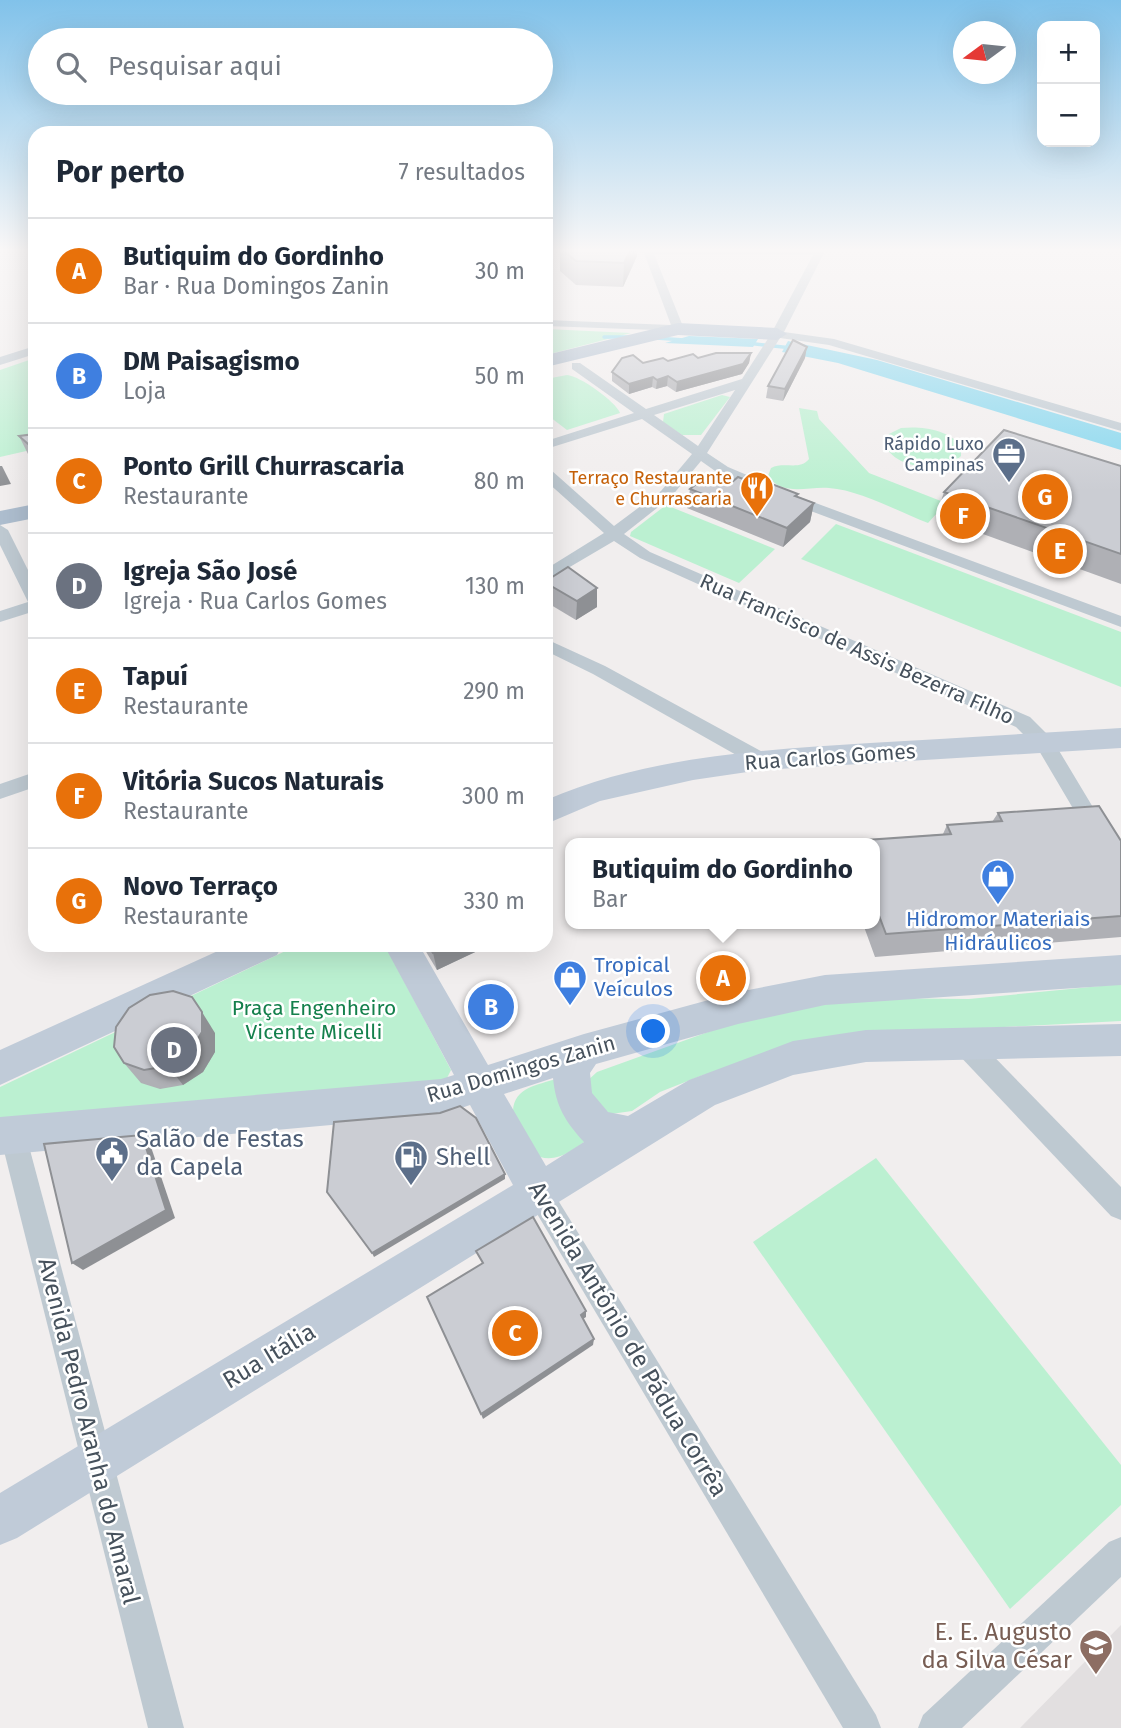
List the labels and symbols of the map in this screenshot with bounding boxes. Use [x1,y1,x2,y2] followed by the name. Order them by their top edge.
[953,21,1016,84] north arrow
[883,433,984,476] place label: Rápido Luxo Campinas
[990,435,1028,484] office icon: Rápido Luxo Campinas
[569,467,732,510] place label: Terraço Restaurante e Churrascaria
[738,469,776,518] restaurant icon: Terraço Restaurante e Churrascaria
[1022,471,1068,523] pin: G
[940,490,986,542] pin: F
[1037,525,1083,577] pin: E
[696,568,1018,730] street label: Rua Francisco de Assis Bezerra Filho
[744,738,917,776] street label: Rua Carlos Gomes
[979,857,1017,906] shop icon: Hidromor Materiais Hidráulicos
[906,906,1090,956] place label: Hidromor Materiais Hidráulicos
[594,952,673,1002] place label: Tropical Veículos
[700,952,746,1004] pin: A
[551,958,589,1007] shop icon: Tropical Veículos
[468,981,514,1033] pin: B
[232,995,396,1045] park label: Praça Engenheiro Vicente Micelli
[636,1014,670,1048] your location
[151,1024,197,1076] pin: D
[424,1030,618,1108] street label: Rua Domingos Zanin
[136,1125,304,1181] place label: Salão de Festas da Capela
[93,1134,131,1183] public building icon: Salão de Festas da Capela
[392,1138,430,1187] fuel station icon: Shell
[436,1143,490,1171] place label: Shell
[523,1176,733,1502] street label: Avenida Antônio de Pádua Corrêa
[32,1255,146,1607] street label: Avenida Pedro Aranha do Amaral
[492,1307,538,1359] pin: C
[218,1317,320,1395] street label: Rua Itália
[921,1618,1073,1674] place label: E. E. Augusto da Silva César
[1077,1627,1115,1676] school or university icon: E. E. Augusto da Silva César

